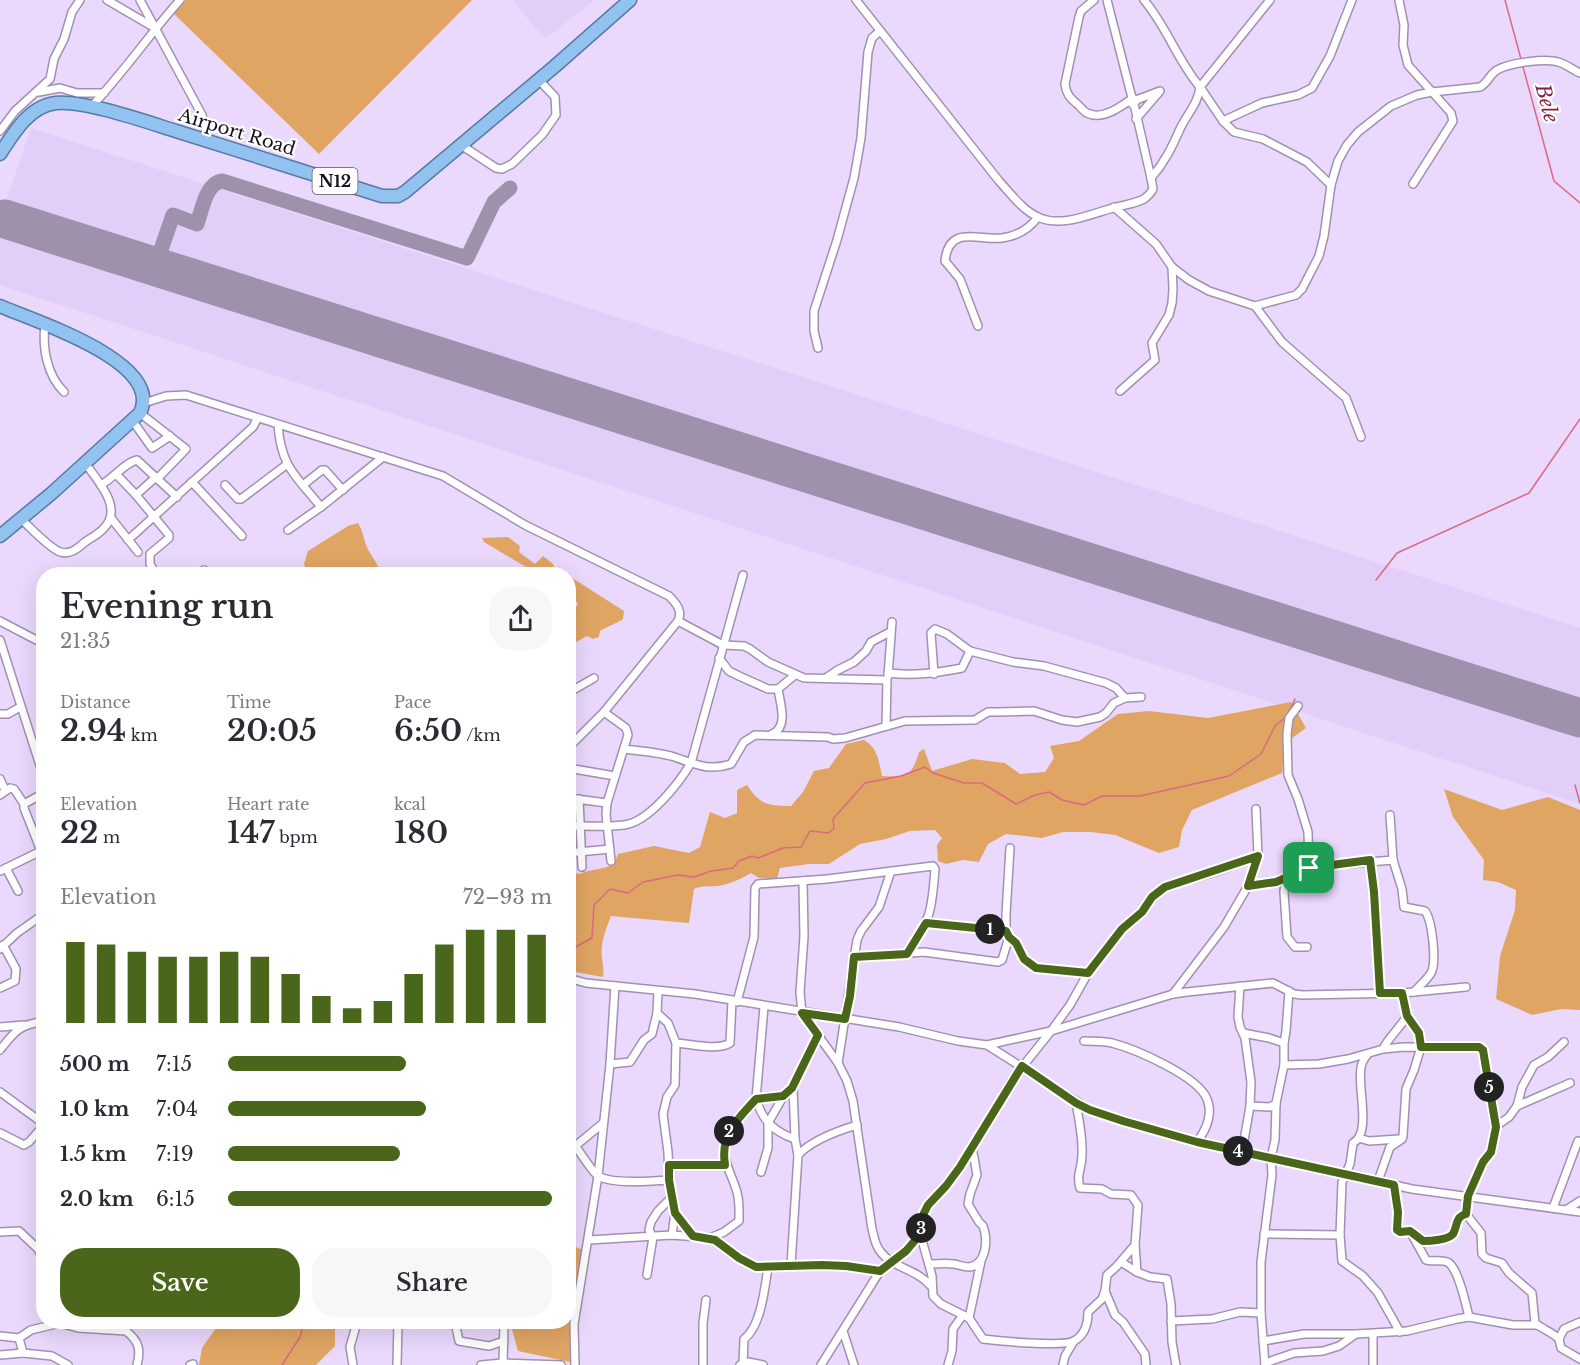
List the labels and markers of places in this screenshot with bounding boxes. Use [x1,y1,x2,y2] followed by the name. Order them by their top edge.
[1283,842,1334,893] pin
[975,914,1005,944] pin: 1
[1474,1072,1504,1102] pin: 5
[714,1116,744,1146] pin: 2
[1223,1136,1253,1166] pin: 4
[906,1213,936,1243] pin: 3

